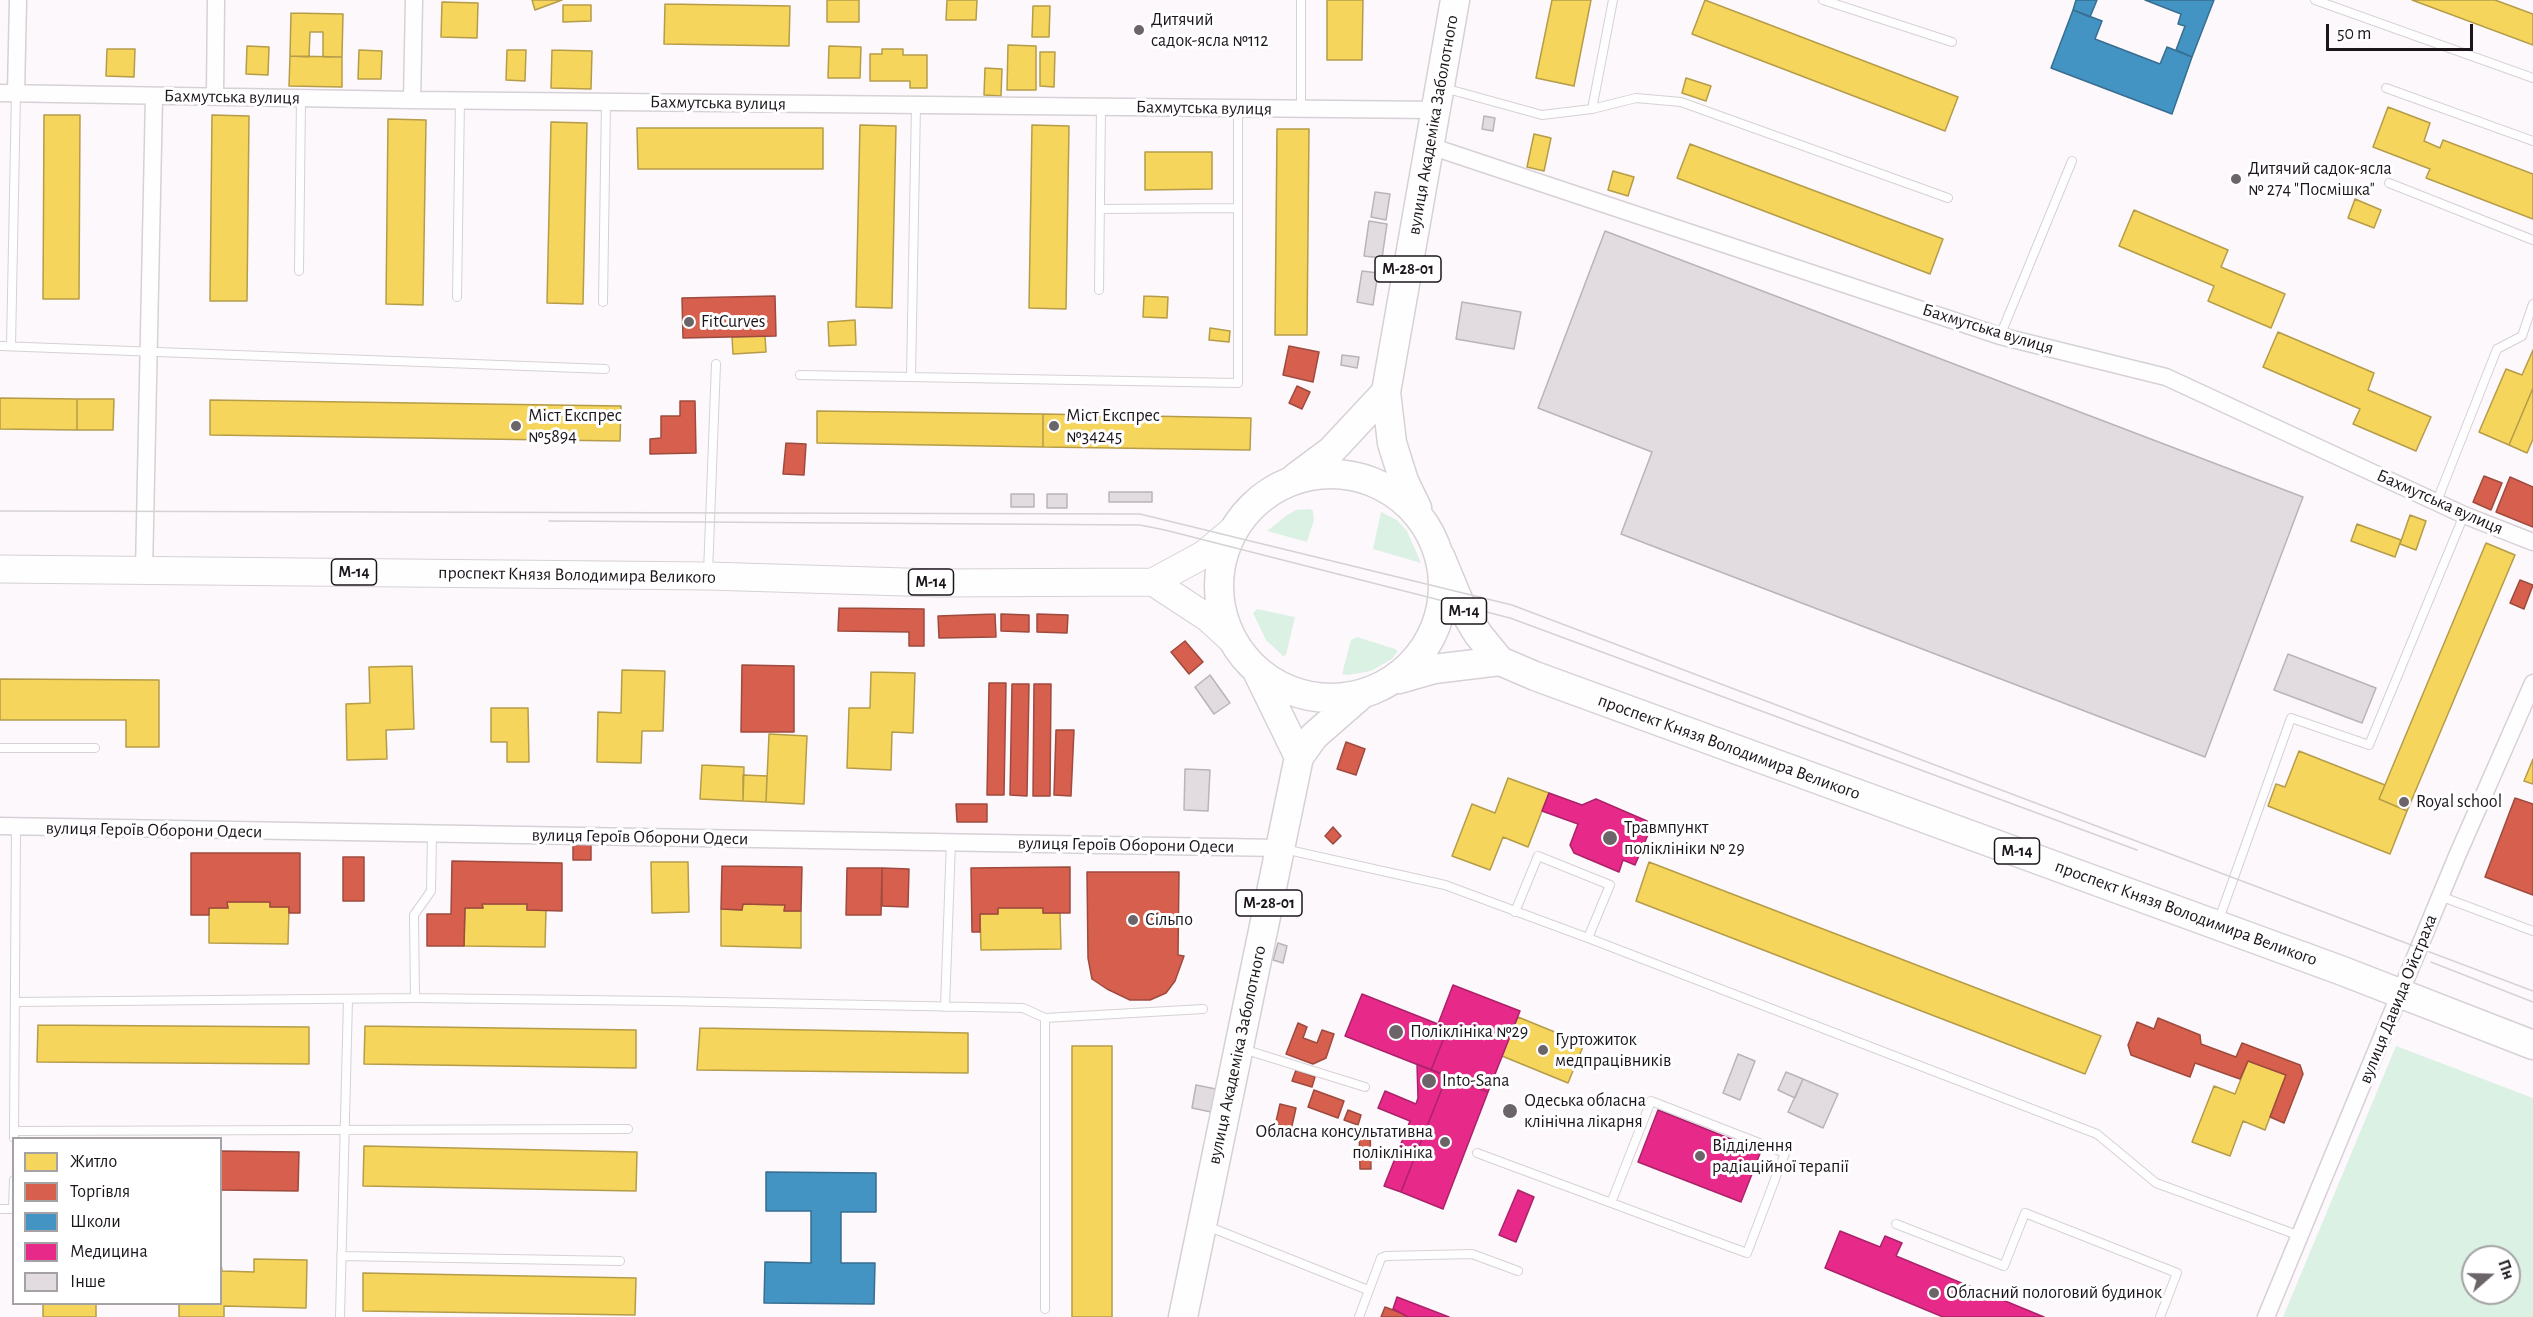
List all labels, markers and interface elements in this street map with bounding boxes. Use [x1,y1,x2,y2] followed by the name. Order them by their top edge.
[1151,9,1269,52] place label: Дитячий садок-ясла №112
[2329,12,2476,50] scale bar
[1403,13,1463,237] street label: вулиця Академіка Заболотного
[1132,23,1146,37] marker: Дитячий садок-ясла №112
[2337,25,2371,43] text: 50 m
[164,85,300,109] street label: Бахмутська вулиця
[650,91,786,115] street label: Бахмутська вулиця
[1136,96,1272,120] street label: Бахмутська вулиця
[2248,158,2392,201] place label: Дитячий садок-ясла № 274 "Посмішка"
[2229,172,2243,186] marker: Дитячий садок-ясла № 274 "Посмішка"
[1375,256,1441,282] road number: М-28-01
[1920,299,2056,359] street label: Бахмутська вулиця
[701,311,765,333] place label: FitCurves
[682,315,696,329] marker: FitCurves
[528,405,622,448] place label: Міст Експрес №5894
[1066,405,1160,448] place label: Міст Експрес №34245
[509,419,523,433] marker: Міст Експрес №5894
[1047,419,1061,433] marker: Міст Експрес №34245
[2373,464,2507,540] street label: Бахмутська вулиця
[332,559,376,585] road number: М-14
[438,562,716,588] street label: проспект Князя Володимира Великого
[908,569,954,595] road number: М-14
[1442,598,1486,624] road number: М-14
[1595,689,1863,805] street label: проспект Князя Володимира Великого
[2416,791,2502,813] place label: Royal school
[2397,795,2411,809] marker: Royal school
[45,817,263,843] street label: вулиця Героїв Оборони Одеси
[1624,817,1745,860] place label: Травмпункт поліклініки № 29
[531,824,749,850] street label: вулиця Героїв Оборони Одеси
[1601,829,1619,847] marker: Травмпункт поліклініки № 29
[1017,832,1235,858] street label: вулиця Героїв Оборони Одеси
[1994,838,2040,864] road number: М-14
[2052,855,2320,971] street label: проспект Князя Володимира Великого
[1236,890,1302,916] road number: М-28-01
[1145,909,1193,931] place label: Сільпо
[2354,911,2442,1087] street label: вулиця Давида Ойстраха
[1126,913,1140,927] marker: Сільпо
[1203,944,1271,1166] street label: вулиця Академіка Заболотного
[1410,1021,1528,1043] place label: Поліклініка №29
[1387,1023,1405,1041] marker: Поліклініка №29
[1555,1029,1671,1072] place label: Гуртожиток медпрацівників
[1536,1043,1550,1057] marker: Гуртожиток медпрацівників
[1442,1070,1510,1092] place label: Into-Sana
[1420,1072,1438,1090] marker: Into-Sana
[1524,1090,1646,1132] place label: Одеська обласна клінічна лікарня
[1501,1102,1519,1120] marker: Одеська обласна клінічна лікарня
[1255,1121,1433,1164] place label: Обласна консультативна поліклініка
[1438,1135,1452,1149] marker: Обласна консультативна поліклініка
[1712,1135,1849,1178] place label: Відділення радіаційної терапії
[12,1137,222,1305] legend
[1693,1149,1707,1163] marker: Відділення радіаційної терапії
[70,1153,117,1171] text: Житло
[70,1183,130,1201] text: Торгівля
[70,1213,121,1231] text: Школи
[70,1243,148,1261] text: Медицина
[2461,1245,2521,1305] north arrow
[2495,1258,2517,1281] text: Пн
[70,1273,106,1291] text: Інше
[1946,1282,2162,1304] place label: Обласний пологовий будинок
[1927,1286,1941,1300] marker: Обласний пологовий будинок

